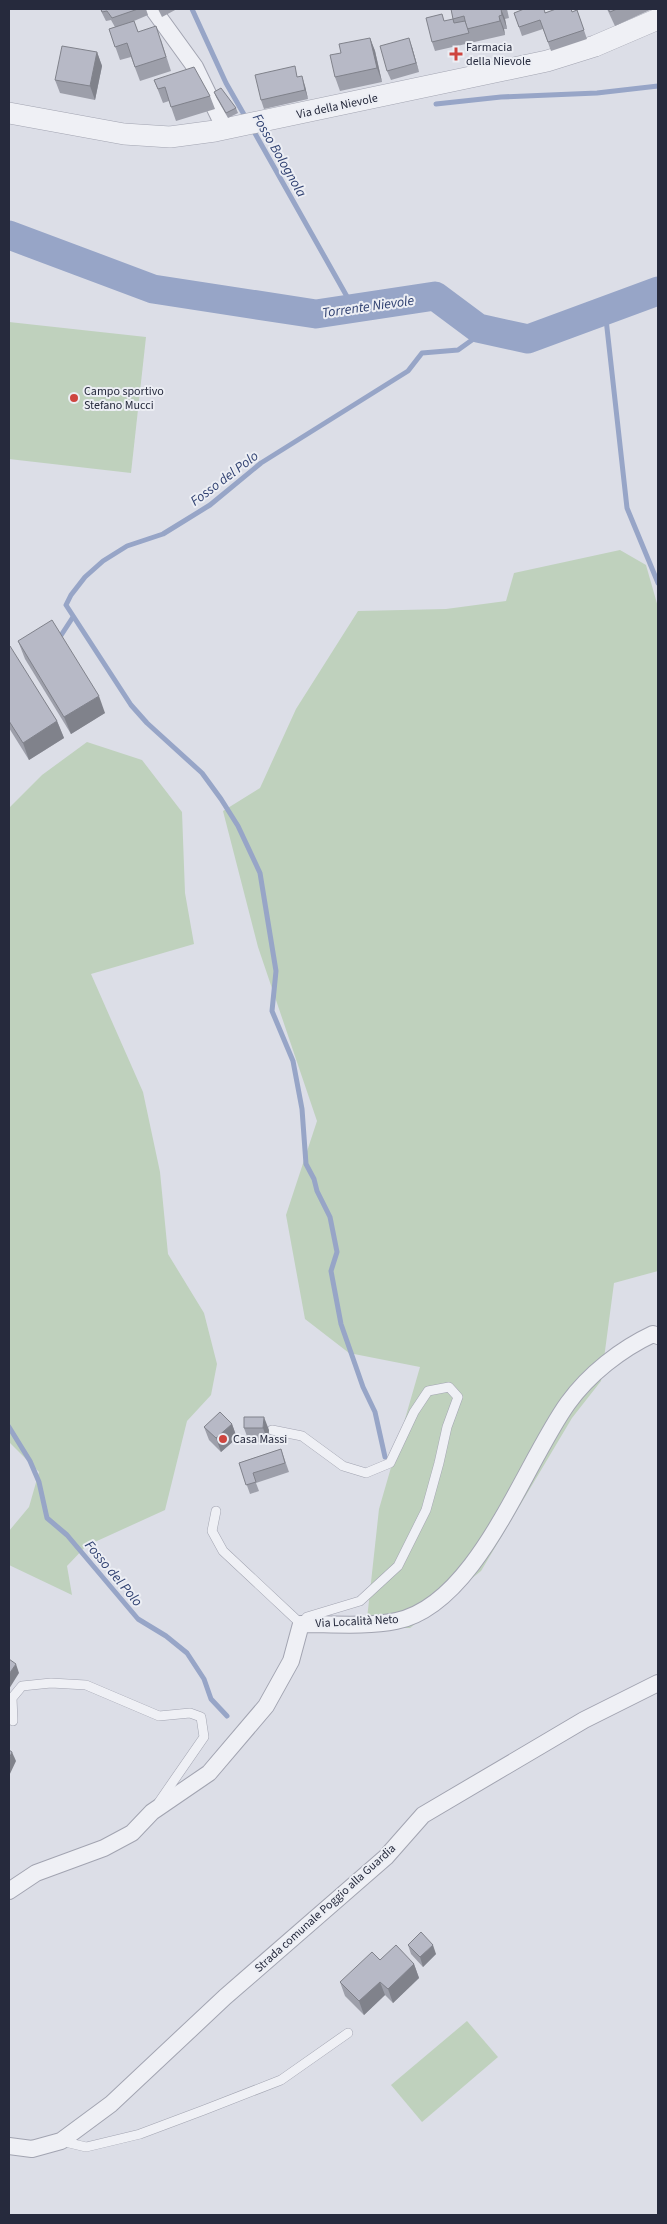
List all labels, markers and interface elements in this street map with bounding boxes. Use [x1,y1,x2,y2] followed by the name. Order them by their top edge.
[466,39,531,70] place label: Farmacia della Nievole
[450,48,462,60] marker: Farmacia della Nievole
[295,90,379,123] street label: Via della Nievole
[247,110,311,202] water label: Fosso Bolognola
[321,291,416,323] water label: Torrente Nievole
[84,383,164,414] place label: Campo sportivo Stefano Mucci
[68,392,80,404] marker: Campo sportivo Stefano Mucci
[186,447,263,511] water label: Fosso del Polo
[233,1431,287,1448] place label: Casa Massi
[217,1433,229,1445] marker: Casa Massi
[80,1536,147,1611] water label: Fosso del Polo
[315,1611,399,1632] street label: Via Località Neto
[251,1840,400,1976] street label: Strada comunale Poggio alla Guardia

